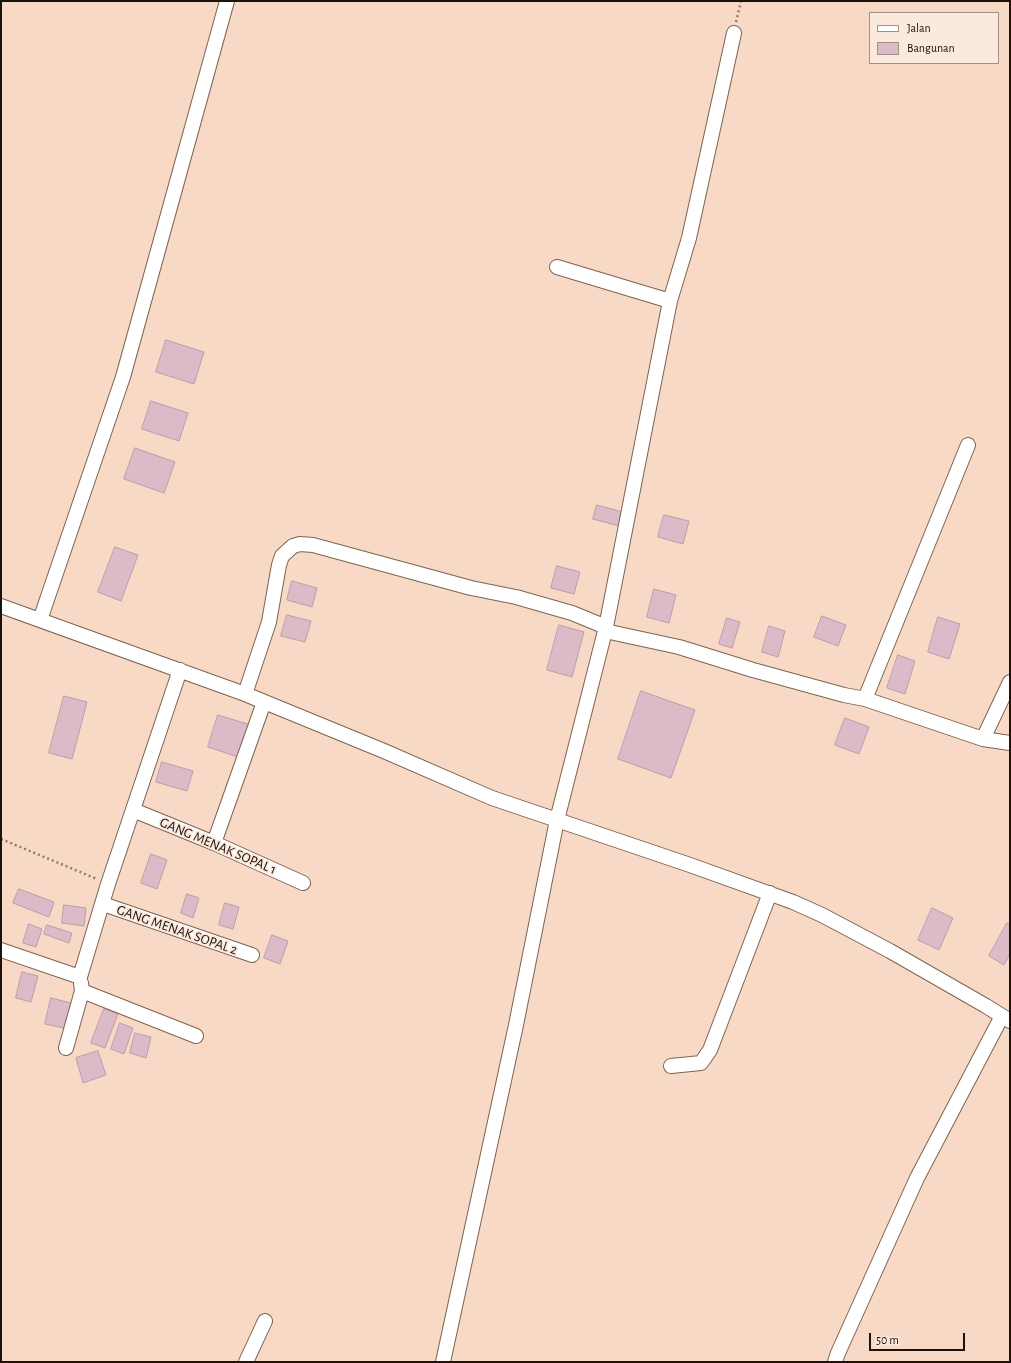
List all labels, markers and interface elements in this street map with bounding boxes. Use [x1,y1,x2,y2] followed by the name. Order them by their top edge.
[869,12,999,64] legend
[907,22,931,34] text: Jalan
[907,42,955,54] text: Bangunan
[157,814,279,878] street label: GANG MENAK SOPAL 1
[114,901,240,959] street label: GANG MENAK SOPAL 2
[871,1325,967,1351] scale bar
[876,1334,899,1346] text: 50 m

